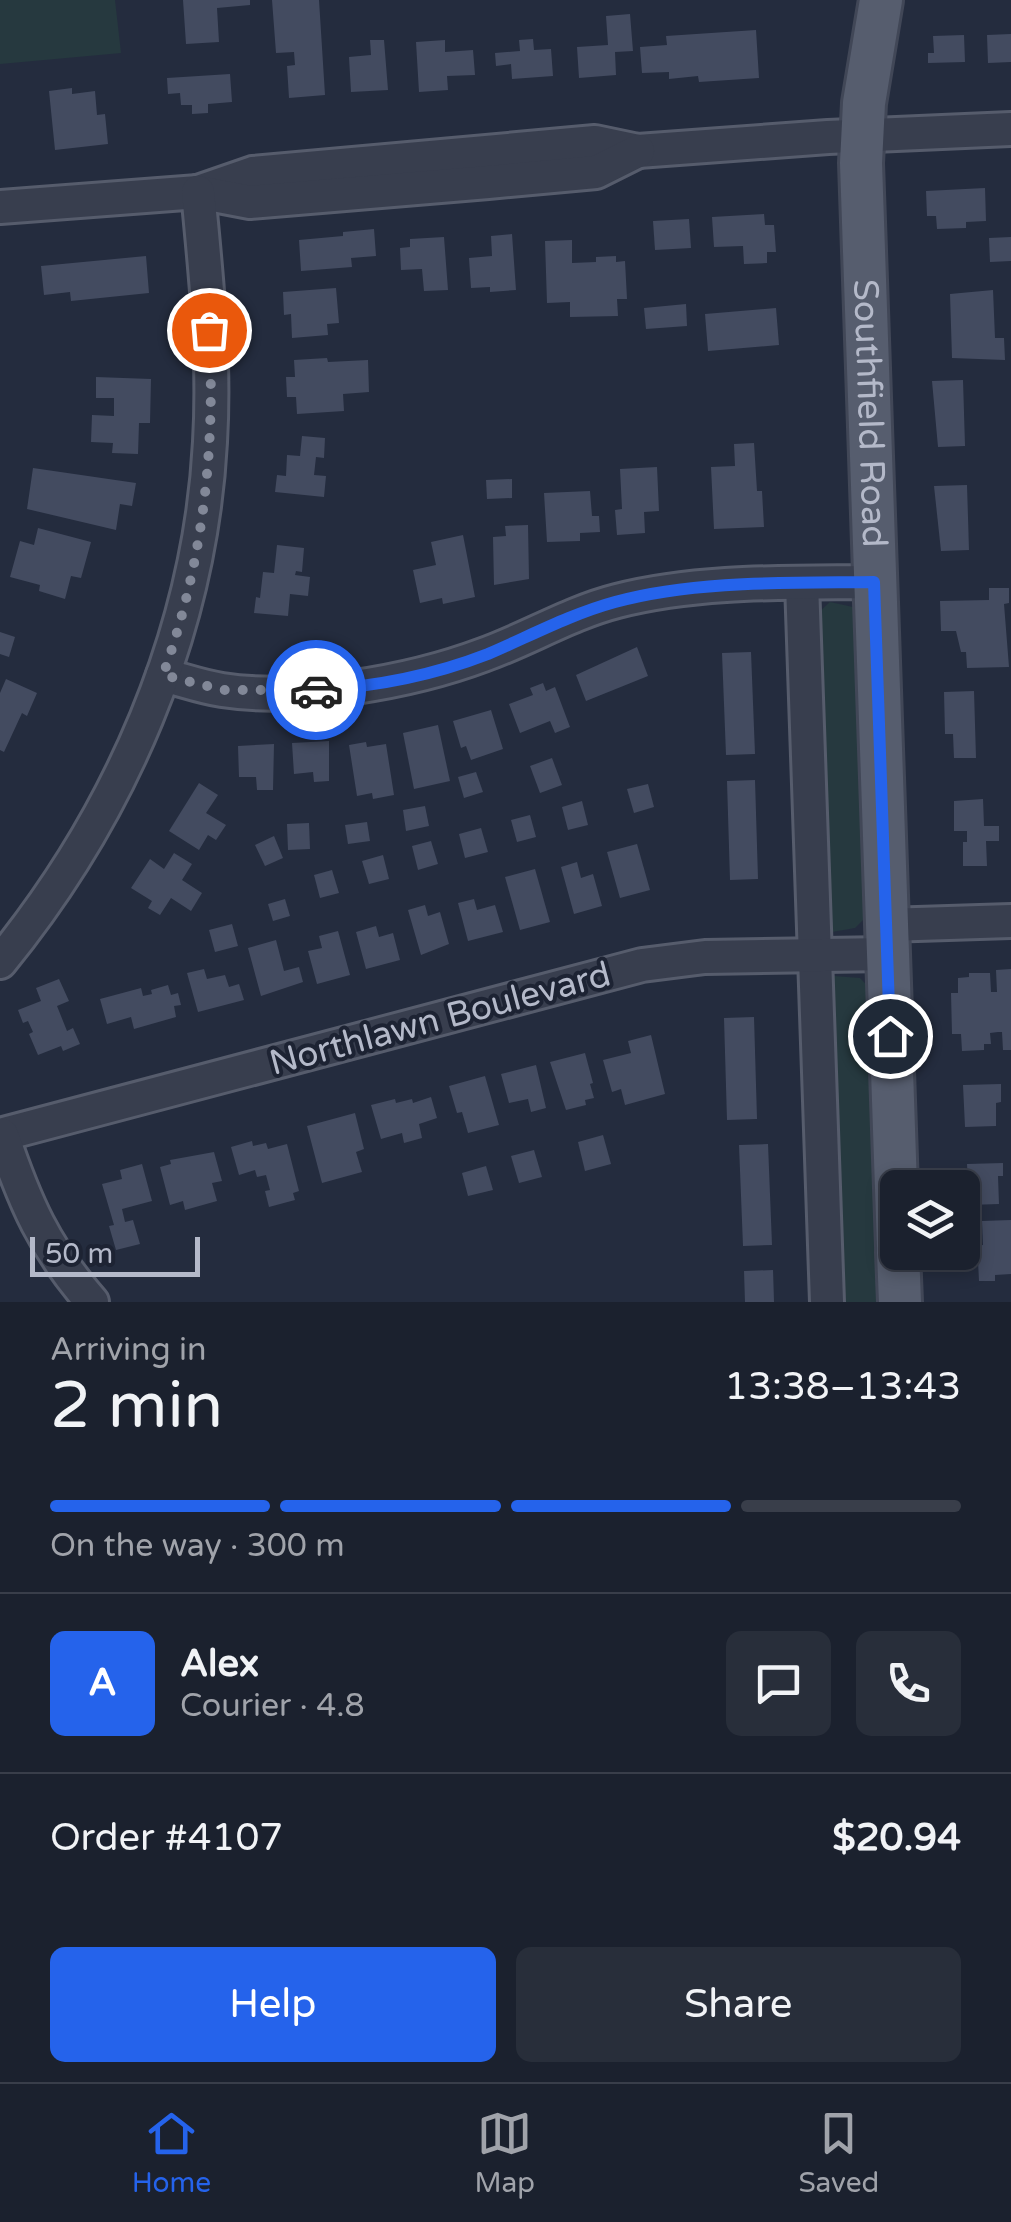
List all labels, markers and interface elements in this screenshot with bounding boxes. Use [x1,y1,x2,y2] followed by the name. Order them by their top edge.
[844,279,895,548] street label: Southfield Road
[167,288,252,373] pin
[182,303,237,358] icon: bag
[266,640,366,740] courier
[289,663,344,718] icon: car
[265,953,615,1085] street label: Northlawn Boulevard
[848,994,933,1079] pin
[863,1009,918,1064] icon: home
[880,1170,980,1270] map controls
[880,1170,980,1270] button: layers
[30,1232,200,1276] scale bar
[45,1237,113,1271] text: 50 m
[50,1331,207,1369] text: Arriving in
[724,1364,961,1410] text: 13:38–13:43
[50,1367,223,1446] text: 2 min
[50,1527,345,1565] text: On the way · 300 m
[726,1631,831,1736] button: chat
[856,1631,961,1736] button: phone
[180,1641,259,1687] text: Alex
[88,1660,117,1706] text: A
[180,1687,365,1725] text: Courier · 4.8
[50,1815,283,1861] text: Order #4107
[832,1815,961,1861] text: $20.94
[50,1947,496,2062] button: Help
[516,1947,961,2062] button: Share
[132,2106,211,2200] tab: Home
[474,2106,535,2200] tab: Map
[798,2106,879,2200] tab: Saved

